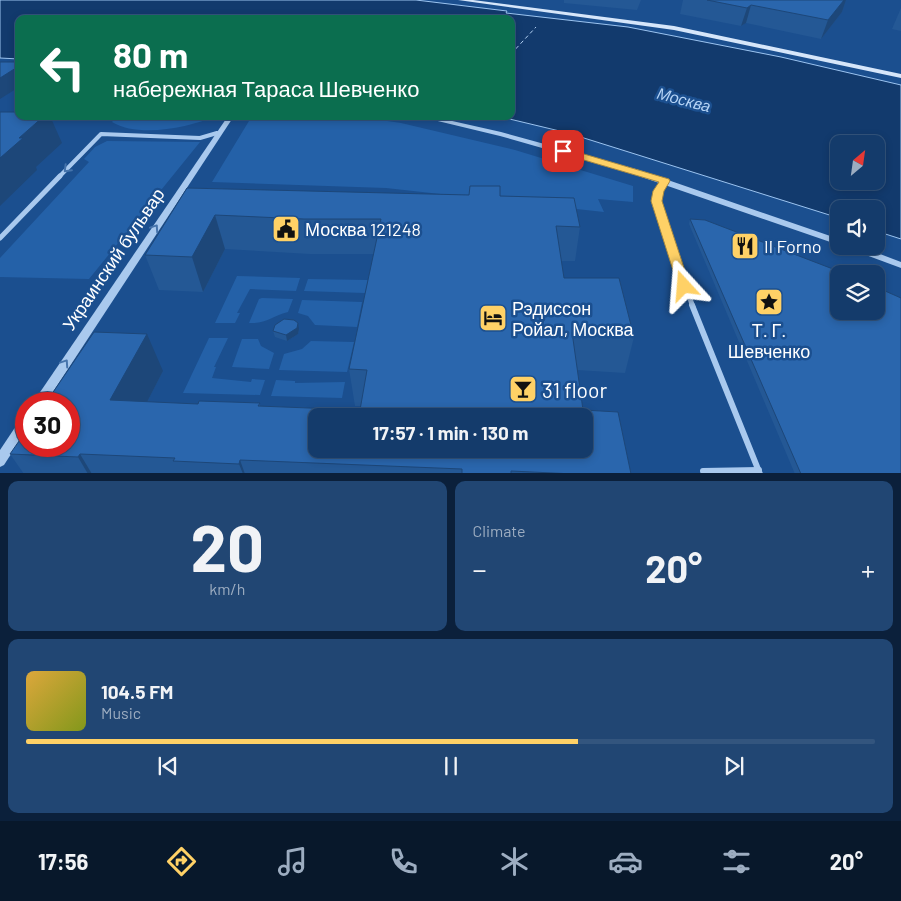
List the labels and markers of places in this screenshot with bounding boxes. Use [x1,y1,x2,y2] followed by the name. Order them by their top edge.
[542,130,584,172] pin
[271,214,301,244] public building icon: Москва 121248
[305,218,421,240] place label: Москва 121248
[730,231,760,261] restaurant icon: Il Forno
[764,235,822,257] place label: Il Forno
[754,287,784,317] place icon: Т. Г. Шевченко
[512,297,635,340] place label: Рэдиссон Ройал, Москва
[478,303,508,333] hotel icon: Рэдиссон Ройал, Москва
[728,319,810,362] place label: Т. Г. Шевченко
[508,374,538,404] bar icon: 31 floor
[542,377,607,402] place label: 31 floor

